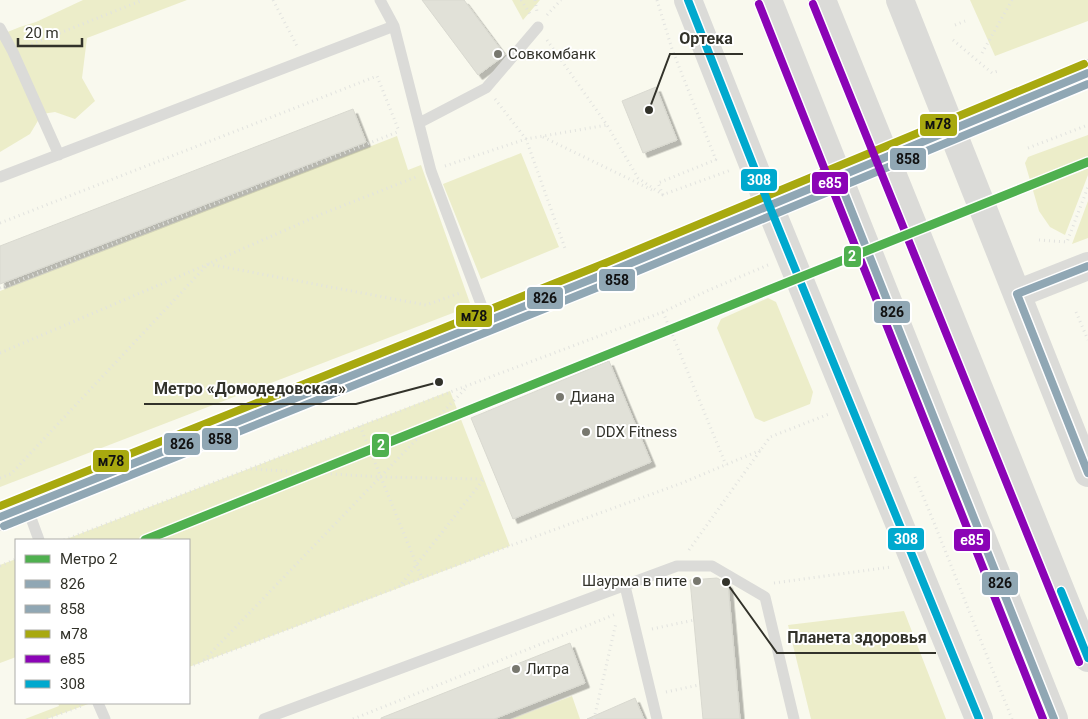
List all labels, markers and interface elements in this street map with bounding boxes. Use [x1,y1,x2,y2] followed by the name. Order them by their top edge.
[18,15,81,47] scale bar
[670,23,743,54] callout: Ортека
[25,24,59,42] text: 20 m
[679,29,733,48] text: Ортека
[508,45,596,63] place label: Совкомбанк
[492,48,504,60] marker: Совкомбанк
[919,113,958,137] line badge: м78
[925,116,951,132] text: м78
[889,147,927,171] line badge: 858
[896,151,920,167] text: 858
[740,168,778,192] line badge: 308
[811,171,849,195] line badge: е85
[747,172,771,188] text: 308
[818,175,842,191] text: е85
[843,245,862,268] line badge: 2
[848,248,856,264] text: 2
[598,268,636,292] line badge: 858
[605,272,629,288] text: 858
[526,286,564,310] line badge: 826
[533,290,557,306] text: 826
[873,300,911,324] line badge: 826
[455,304,493,328] line badge: м78
[880,304,904,320] text: 826
[461,308,487,324] text: м78
[144,373,356,404] callout: Метро «Домодедовская»
[154,379,346,398] text: Метро «Домодедовская»
[570,388,615,406] place label: Диана
[554,391,566,403] marker: Диана
[596,423,677,441] place label: DDX Fitness
[580,426,592,438] marker: DDX Fitness
[201,427,239,451] line badge: 858
[208,431,232,447] text: 858
[163,432,201,456] line badge: 826
[371,433,390,458] line badge: 2
[170,436,194,452] text: 826
[377,437,385,453] text: 2
[92,449,130,473] line badge: м78
[98,453,124,469] text: м78
[887,527,925,551] line badge: 308
[953,528,991,552] line badge: е85
[894,531,918,547] text: 308
[960,532,984,548] text: е85
[15,539,190,704] legend
[60,550,117,568] text: Метро 2
[981,571,1019,596] line badge: 826
[582,572,687,590] place label: Шаурма в пите
[60,575,85,593] text: 826
[691,575,703,587] marker: Шаурма в пите
[988,575,1012,591] text: 826
[60,600,85,618] text: 858
[777,622,936,653] callout: Планета здоровья
[60,625,88,643] text: м78
[787,628,927,647] text: Планета здоровья
[60,650,85,668] text: е85
[526,660,569,678] place label: Литра
[510,663,522,675] marker: Литра
[60,675,85,693] text: 308

